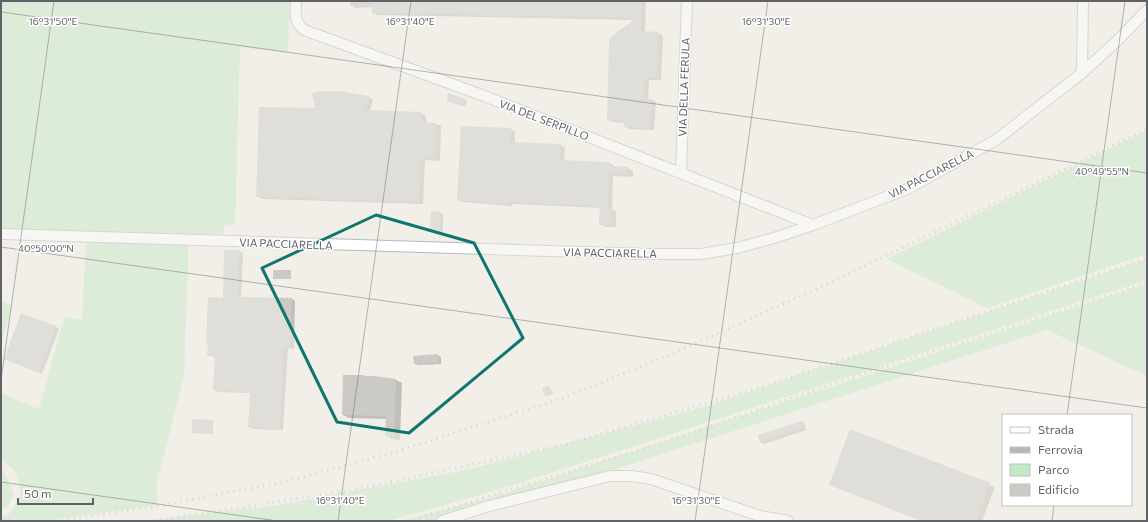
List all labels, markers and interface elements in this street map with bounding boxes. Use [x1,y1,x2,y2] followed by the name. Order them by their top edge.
[29,15,78,27] text: 16°31'50"E
[385,15,435,27] text: 16°31'40"E
[742,15,791,27] text: 16°31'30"E
[675,37,692,137] street label: VIA DELLA FERULA
[497,96,591,143] street label: VIA DEL SERPILLO
[886,146,976,201] street label: VIA PACCIARELLA
[1075,165,1129,177] text: 40°49'55"N
[239,235,333,252] street label: VIA PACCIARELLA
[18,242,74,254] text: 40°50'00"N
[563,245,657,260] street label: VIA PACCIARELLA
[1002,414,1132,506] legend
[1038,422,1074,436] text: Strada
[1038,442,1083,456] text: Ferrovia
[1038,462,1070,476] text: Parco
[18,480,93,506] scale bar
[1038,482,1079,496] text: Edificio
[24,486,52,500] text: 50 m
[315,494,365,506] text: 16°31'40"E
[672,494,721,506] text: 16°31'30"E

